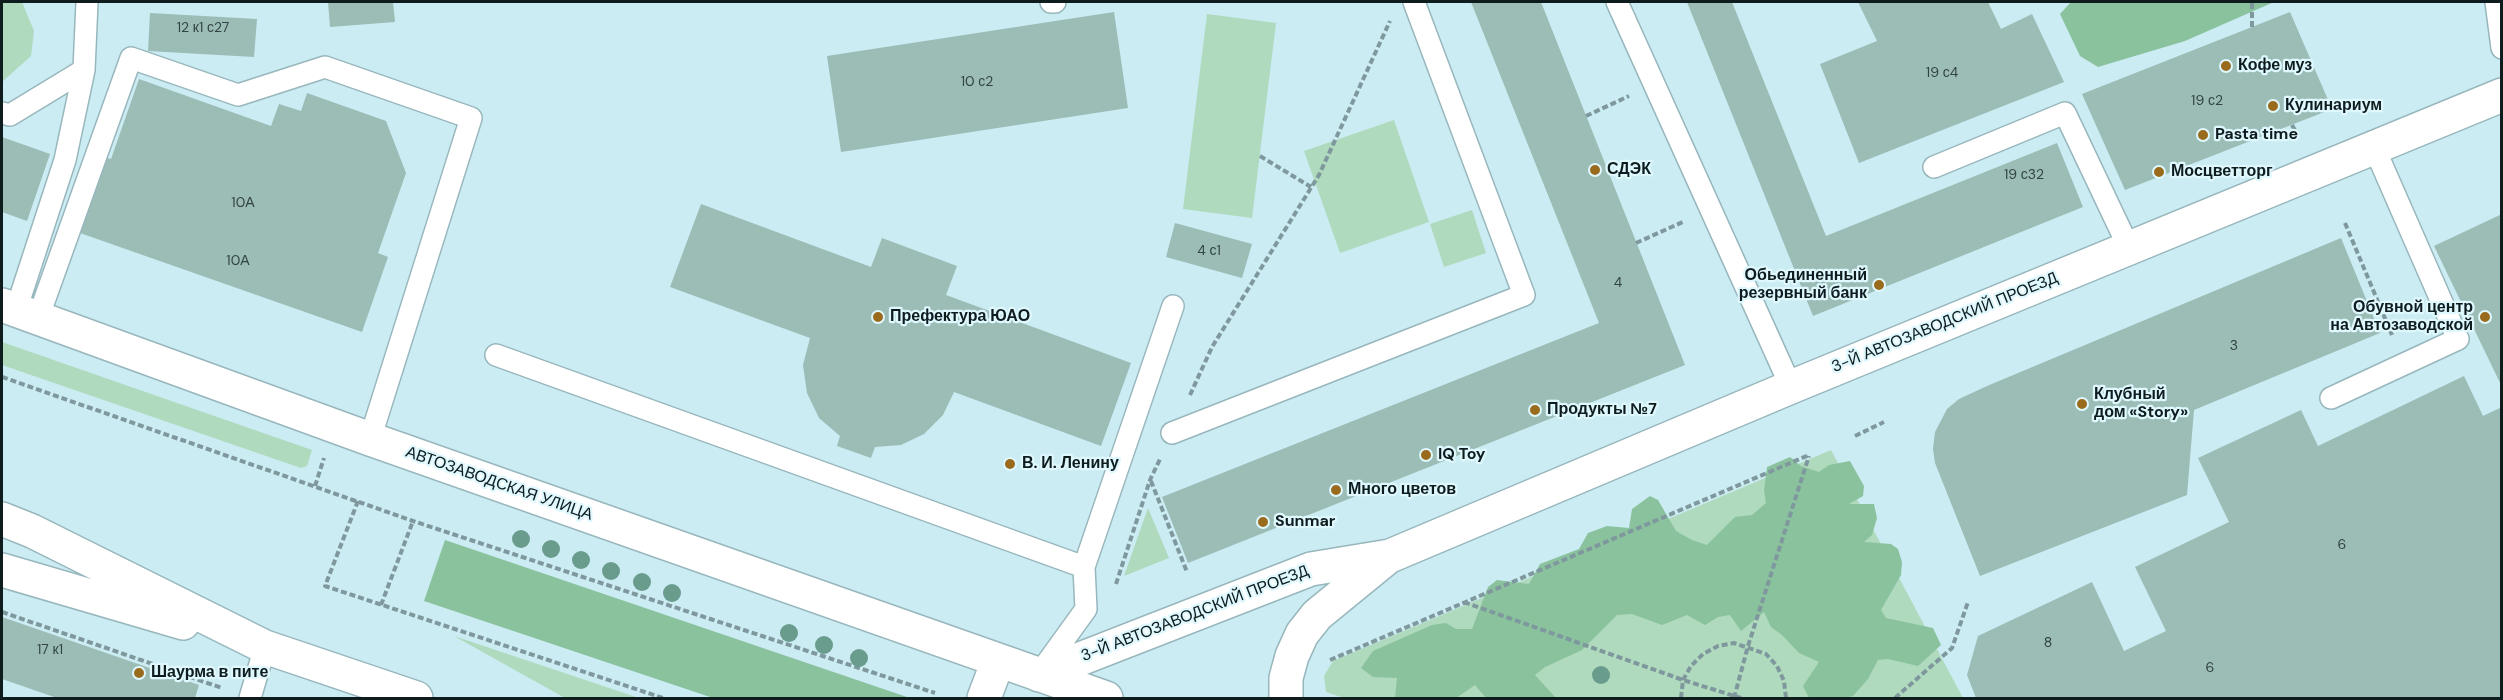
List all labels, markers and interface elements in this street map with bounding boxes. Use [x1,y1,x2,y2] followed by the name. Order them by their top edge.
[177,20,229,36] house number: 12 к1 с27
[2238,56,2312,76] place label: Кофе муз
[2219,59,2233,73] marker: Кофе муз
[1926,65,1958,81] house number: 19 с4
[961,74,993,90] house number: 10 с2
[2191,93,2223,109] house number: 19 с2
[2285,96,2382,116] place label: Кулинариум
[2266,99,2280,113] marker: Кулинариум
[2215,125,2298,145] place label: Pasta time
[2196,128,2210,142] marker: Pasta time
[1607,160,1651,180] place label: СДЭК
[2171,162,2273,182] place label: Мосцветторг
[1588,163,1602,177] marker: СДЭК
[2152,165,2166,179] marker: Мосцветторг
[2004,167,2044,183] house number: 19 с32
[231,195,255,211] house number: 10А
[1197,243,1221,259] house number: 4 с1
[226,253,250,269] house number: 10А
[1739,266,1867,304] place label: Обьединенный резервный банк
[1829,269,2061,377] street label: 3-Й АВТОЗАВОДСКИЙ ПРОЕЗД
[1614,275,1622,291] house number: 4
[1872,278,1886,292] marker: Обьединенный резервный банк
[2330,298,2473,336] place label: Обувной центр на Автозаводской
[890,307,1030,327] place label: Префектура ЮАО
[871,310,885,324] marker: Префектура ЮАО
[2478,310,2492,324] marker: Обувной центр на Автозаводской
[2230,338,2238,354] house number: 3
[2094,385,2188,423] place label: Клубный дом «Story»
[2075,397,2089,411] marker: Клубный дом «Story»
[1547,400,1657,420] place label: Продукты №7
[1528,403,1542,417] marker: Продукты №7
[403,443,595,525] street label: АВТОЗАВОДСКАЯ УЛИЦА
[1438,445,1485,465] place label: IQ Toy
[1419,448,1433,462] marker: IQ Toy
[1022,454,1119,474] place label: В. И. Ленину
[1003,457,1017,471] marker: В. И. Ленину
[1348,480,1456,500] place label: Много цветов
[1329,483,1343,497] marker: Много цветов
[1275,512,1335,532] place label: Sunmar
[1256,515,1270,529] marker: Sunmar
[2338,537,2346,553] house number: 6
[1078,562,1312,666] street label: 3-Й АВТОЗАВОДСКИЙ ПРОЕЗД
[2044,635,2052,651] house number: 8
[37,642,63,658] house number: 17 к1
[2206,660,2214,676] house number: 6
[151,663,268,683] place label: Шаурма в пите
[132,666,146,680] marker: Шаурма в пите

